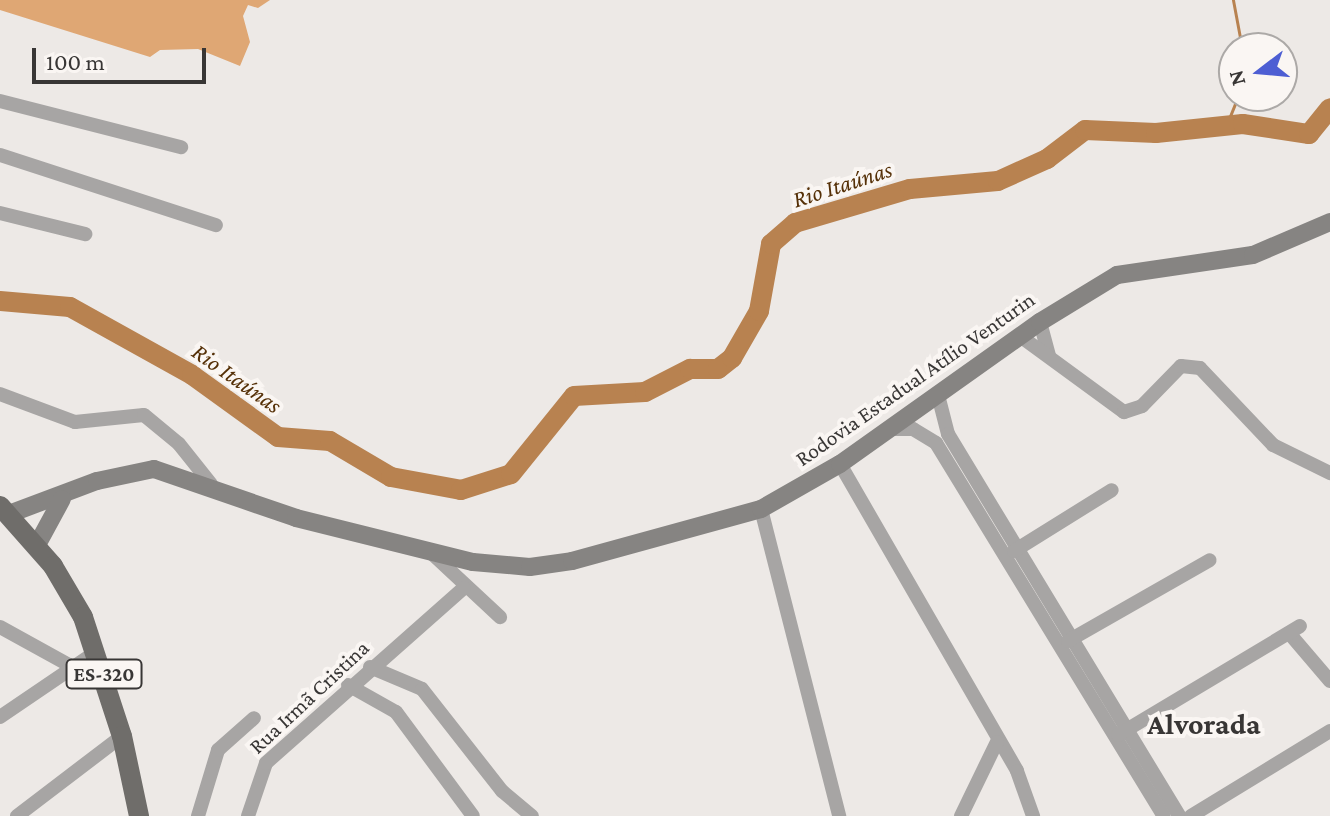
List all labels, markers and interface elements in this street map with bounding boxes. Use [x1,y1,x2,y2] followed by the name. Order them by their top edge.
[36,32,210,82] scale bar
[1218,32,1298,112] north arrow
[46,48,105,75] text: 100 m
[1222,68,1250,89] text: N
[789,154,895,214] water label: Rio Itaúnas
[790,286,1040,472] street label: Rodovia Estadual Atílio Venturin
[187,337,287,419] water label: Rio Itaúnas
[243,635,375,759] street label: Rua Irmã Cristina
[64,658,144,690] road number: ES-320
[1147,706,1261,742] district label: Alvorada

